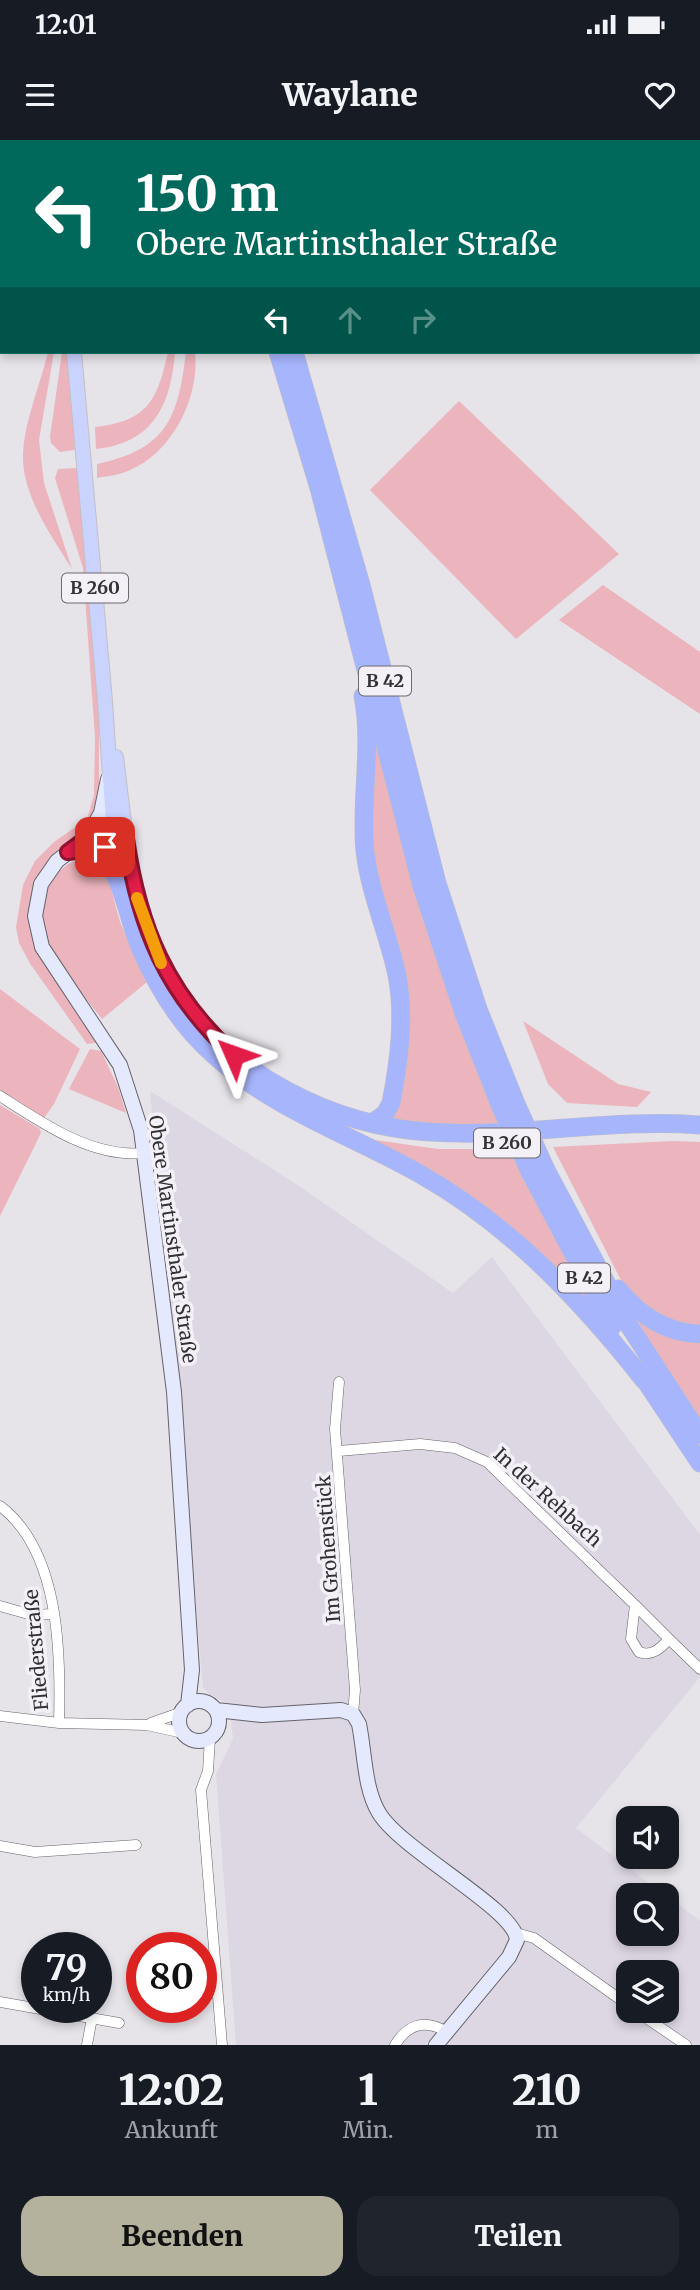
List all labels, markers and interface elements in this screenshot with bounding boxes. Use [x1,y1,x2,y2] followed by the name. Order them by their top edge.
[35,8,97,41] text: 12:01
[282,75,418,115] text: Waylane
[21,76,59,114] icon: menu
[641,76,679,114] icon: heart
[136,163,279,224] text: 150 m
[21,168,112,259] icon: left
[136,224,557,264] text: Obere Martinsthaler Straße
[258,301,296,339] icon: left
[331,301,369,339] icon: ahead
[404,301,442,339] icon: right
[62,574,128,602] road number: B 260
[359,666,411,696] road number: B 42
[75,817,135,877] pin
[86,828,124,866] icon: arrive
[197,1018,271,1092] position arrow
[144,1114,202,1365] street label: Obere Martinsthaler Straße
[474,1128,540,1158] road number: B 260
[558,1264,610,1293] road number: B 42
[489,1442,607,1552] street label: In der Rehbach
[311,1475,345,1623] street label: Im Grohenstück
[19,1588,53,1712] street label: Fliederstraße
[616,1806,679,2023] map controls
[616,1806,679,1869] button: sound
[616,1883,679,1946] button: search
[126,1932,217,2023] speed limit sign: 80
[46,1946,87,1990] text: 79
[616,1960,679,2023] button: layers
[43,1983,90,2006] text: km/h
[118,2064,224,2116] text: 12:02
[358,2064,378,2116] text: 1
[512,2064,582,2116] text: 210
[125,2115,218,2144] text: Ankunft
[343,2115,394,2144] text: Min.
[535,2115,558,2144] text: m
[21,2196,343,2276] button: Beenden
[357,2196,679,2276] button: Teilen

